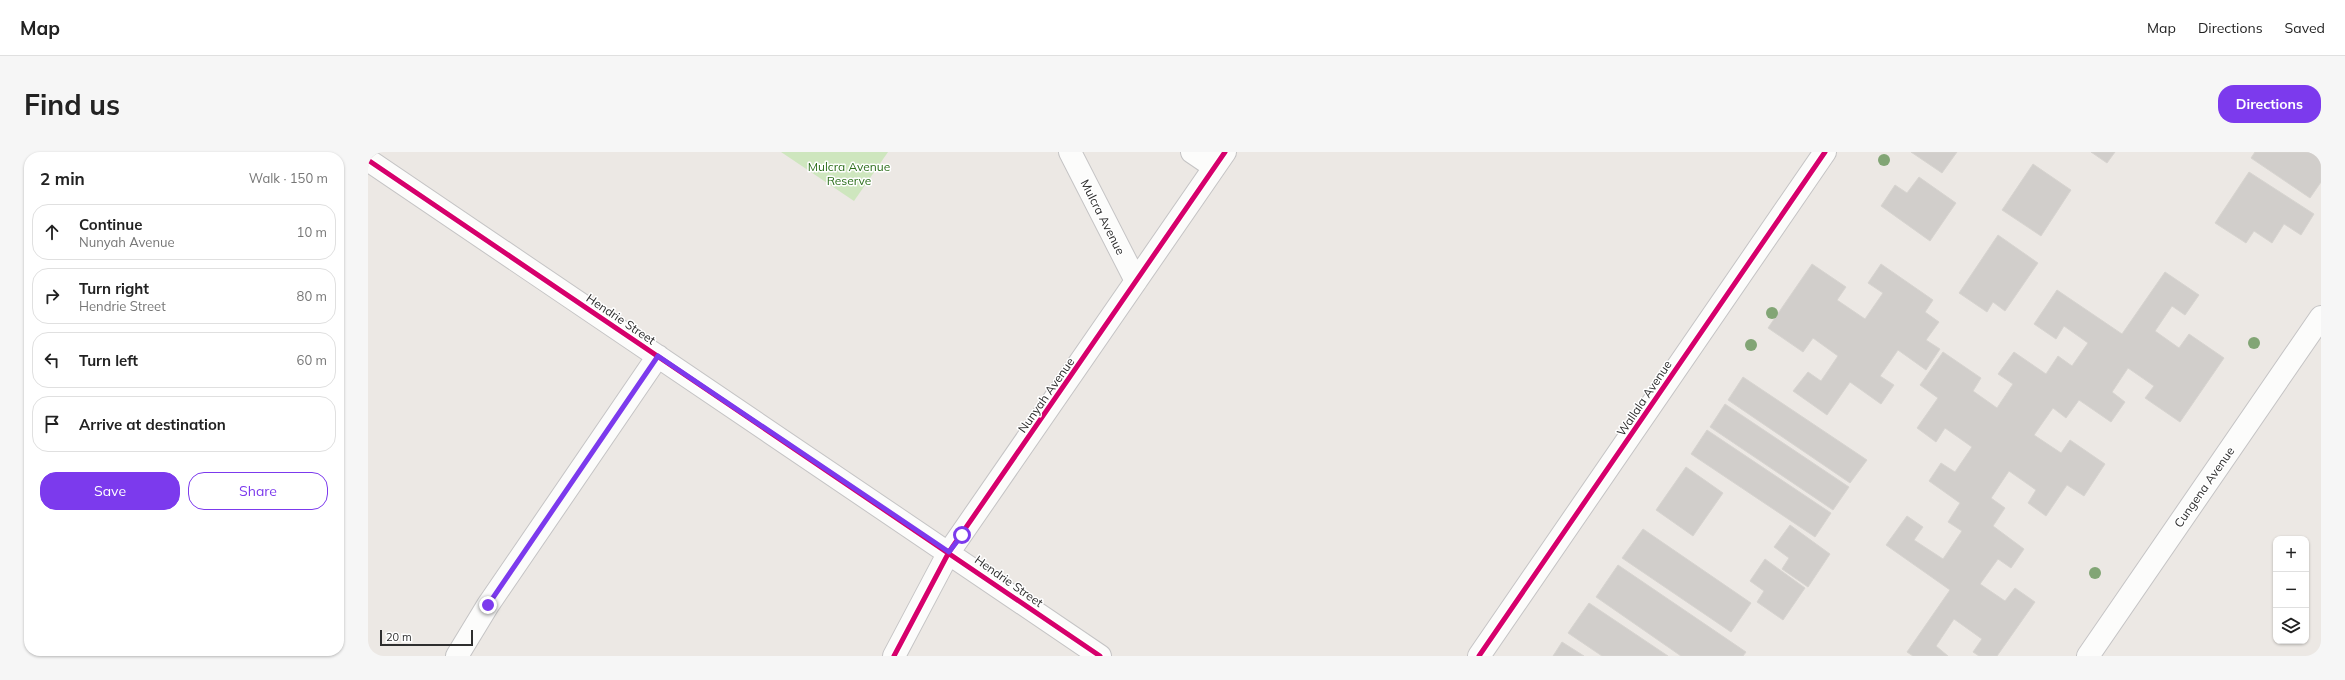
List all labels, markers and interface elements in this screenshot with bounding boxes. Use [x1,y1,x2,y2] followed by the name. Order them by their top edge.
[20,16,60,40] text: Map
[2147,19,2176,37] text: Map
[2198,19,2263,37] text: Directions
[2285,19,2325,37] text: Saved
[2218,85,2321,123] button: Directions
[24,87,120,122] text: Find us
[808,159,890,188] park label: Mulcra Avenue Reserve
[40,168,85,189] text: 2 min
[249,170,328,186] text: Walk · 150 m
[1078,177,1128,257] street label: Mulcra Avenue
[79,215,142,234] text: Continue
[41,221,63,243] icon: ahead
[297,224,327,240] text: 10 m
[79,234,175,250] text: Nunyah Avenue
[79,279,149,298] text: Turn right
[41,285,63,307] icon: right
[297,288,327,304] text: 80 m
[584,290,658,348] street label: Hendrie Street
[79,298,166,314] text: Hendrie Street
[41,349,63,371] icon: left
[79,351,138,370] text: Turn left
[297,352,327,368] text: 60 m
[1015,355,1077,435] street label: Nunyah Avenue
[1613,357,1675,439] street label: Wallala Avenue
[41,413,63,435] icon: arrive
[79,415,226,434] text: Arrive at destination
[2171,444,2237,530] street label: Cungena Avenue
[40,472,180,510] button: Save
[188,472,328,510] button: Share
[953,526,971,544] route start
[2273,536,2309,644] map controls
[2273,536,2309,572] button: +
[972,552,1046,610] street label: Hendrie Street
[2273,572,2309,608] button: −
[479,596,497,614] route end
[2273,608,2309,644] button: layers
[380,628,473,647] scale bar
[386,630,412,644] text: 20 m

